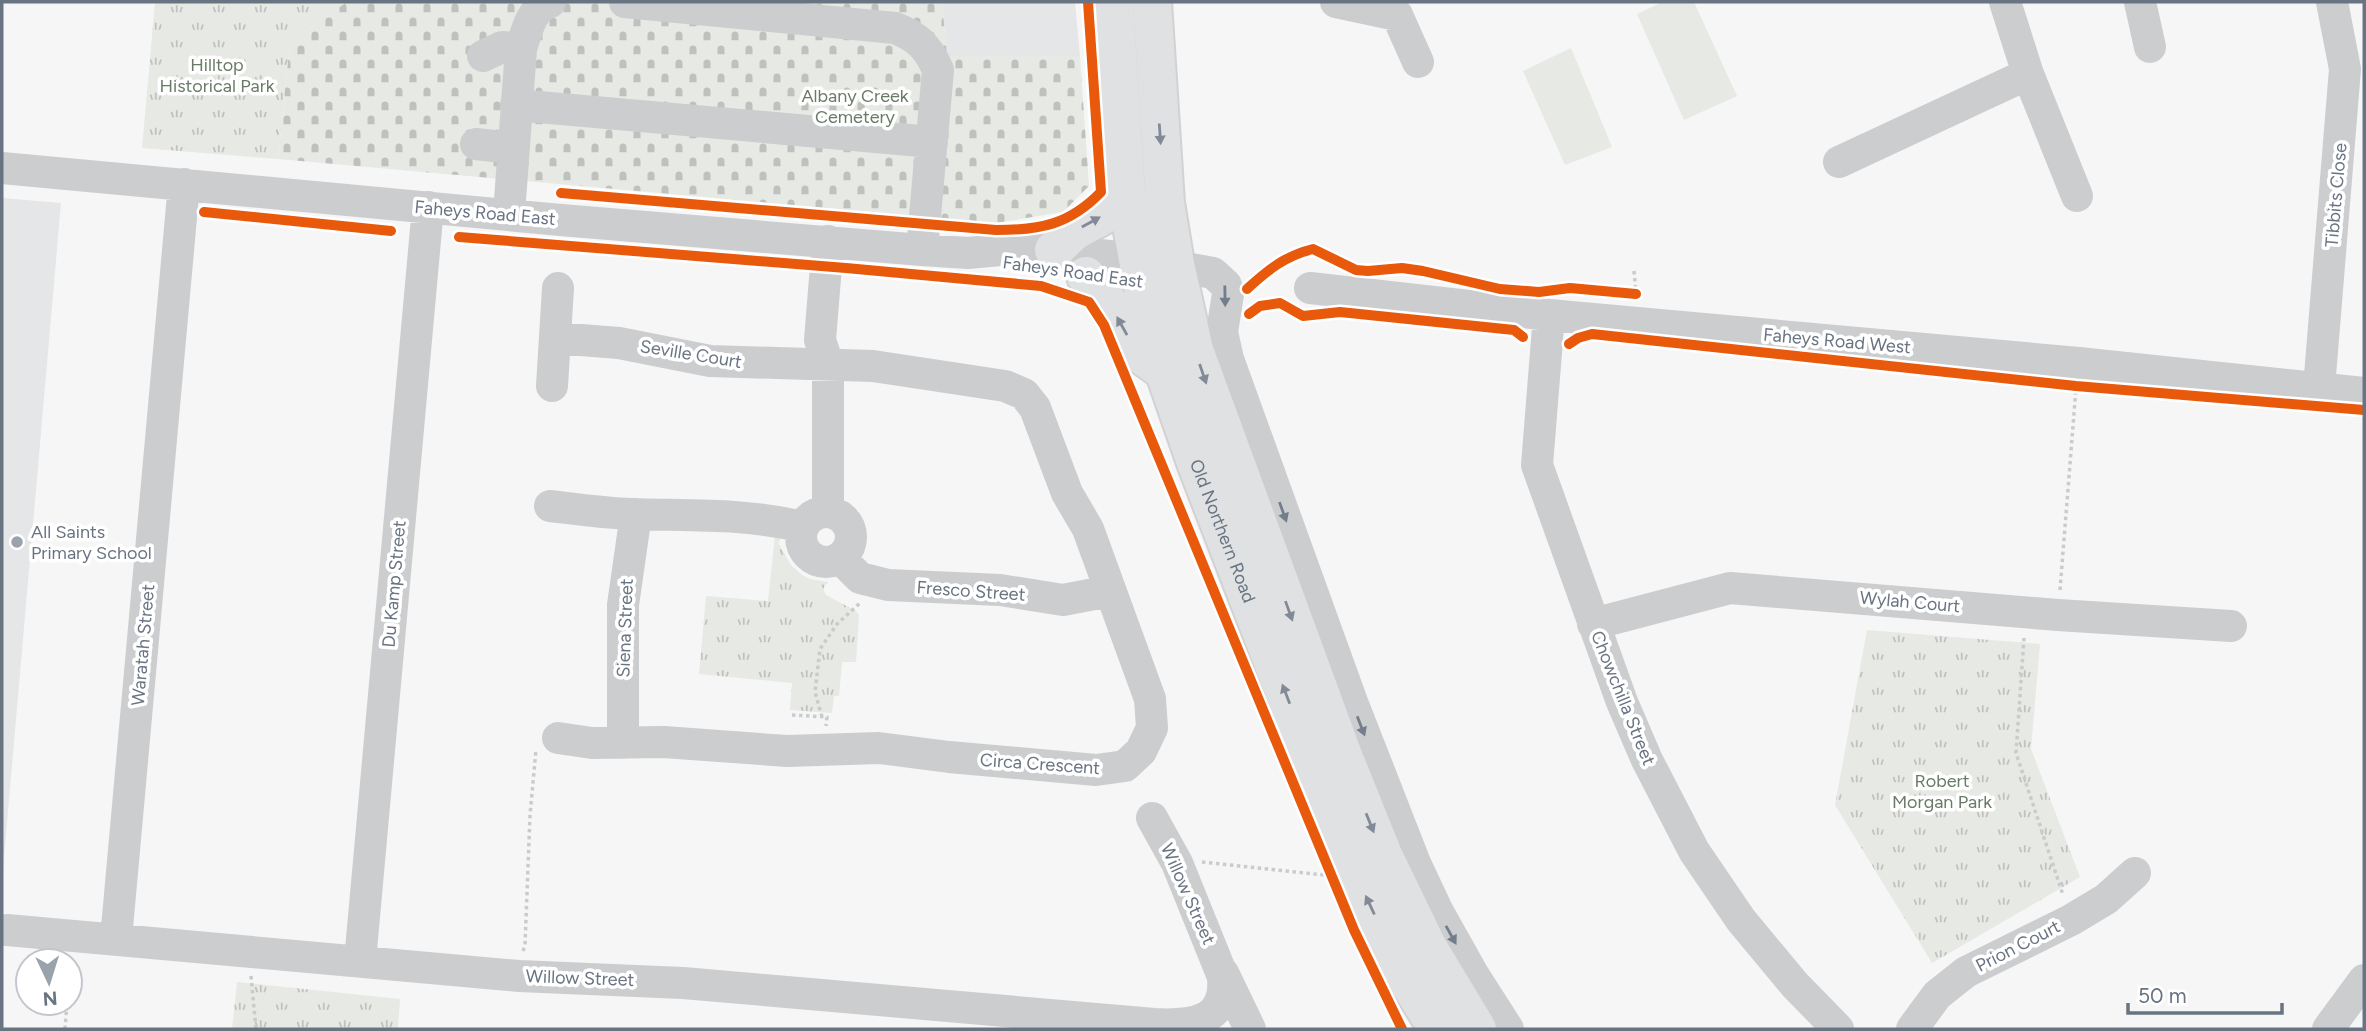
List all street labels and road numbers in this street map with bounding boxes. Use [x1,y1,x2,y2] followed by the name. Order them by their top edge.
[2320,142,2352,248] street label: Tibbits Close
[413,196,557,230] street label: Faheys Road East
[1001,251,1145,293] street label: Faheys Road East
[1762,324,1912,358] street label: Faheys Road West
[639,335,744,373] street label: Seville Court
[1185,456,1260,606] street label: Old Northern Road
[377,519,411,649] street label: Du Kamp Street
[916,576,1026,606] street label: Fresco Street
[612,578,638,678] street label: Siena Street
[127,583,159,707] street label: Waratah Street
[1859,587,1961,617] street label: Wylah Court
[1586,628,1660,769] street label: Chowchilla Street
[979,749,1101,779] street label: Circa Crescent
[1156,840,1220,948] street label: Willow Street
[1972,915,2064,977] street label: Prion Court
[525,965,635,991] street label: Willow Street

